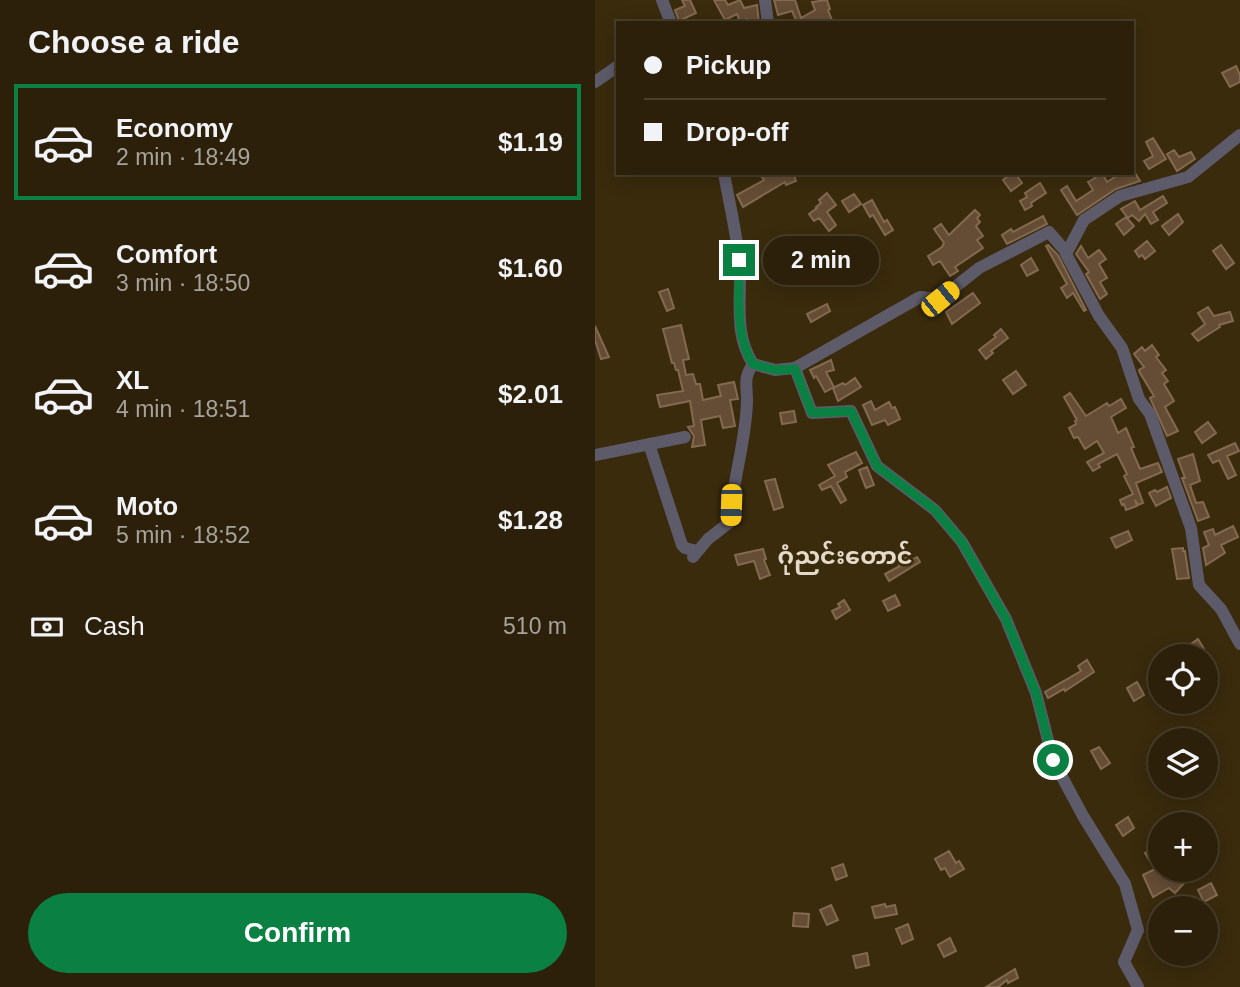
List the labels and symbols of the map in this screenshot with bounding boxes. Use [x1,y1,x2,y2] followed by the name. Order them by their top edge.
[763,236,879,284] callout: 2 min
[723,244,755,276] route end
[918,278,963,320] car
[720,484,743,526] car
[777,540,913,575] district label: ဂုံညင်းတောင်
[1037,744,1069,776] route start

